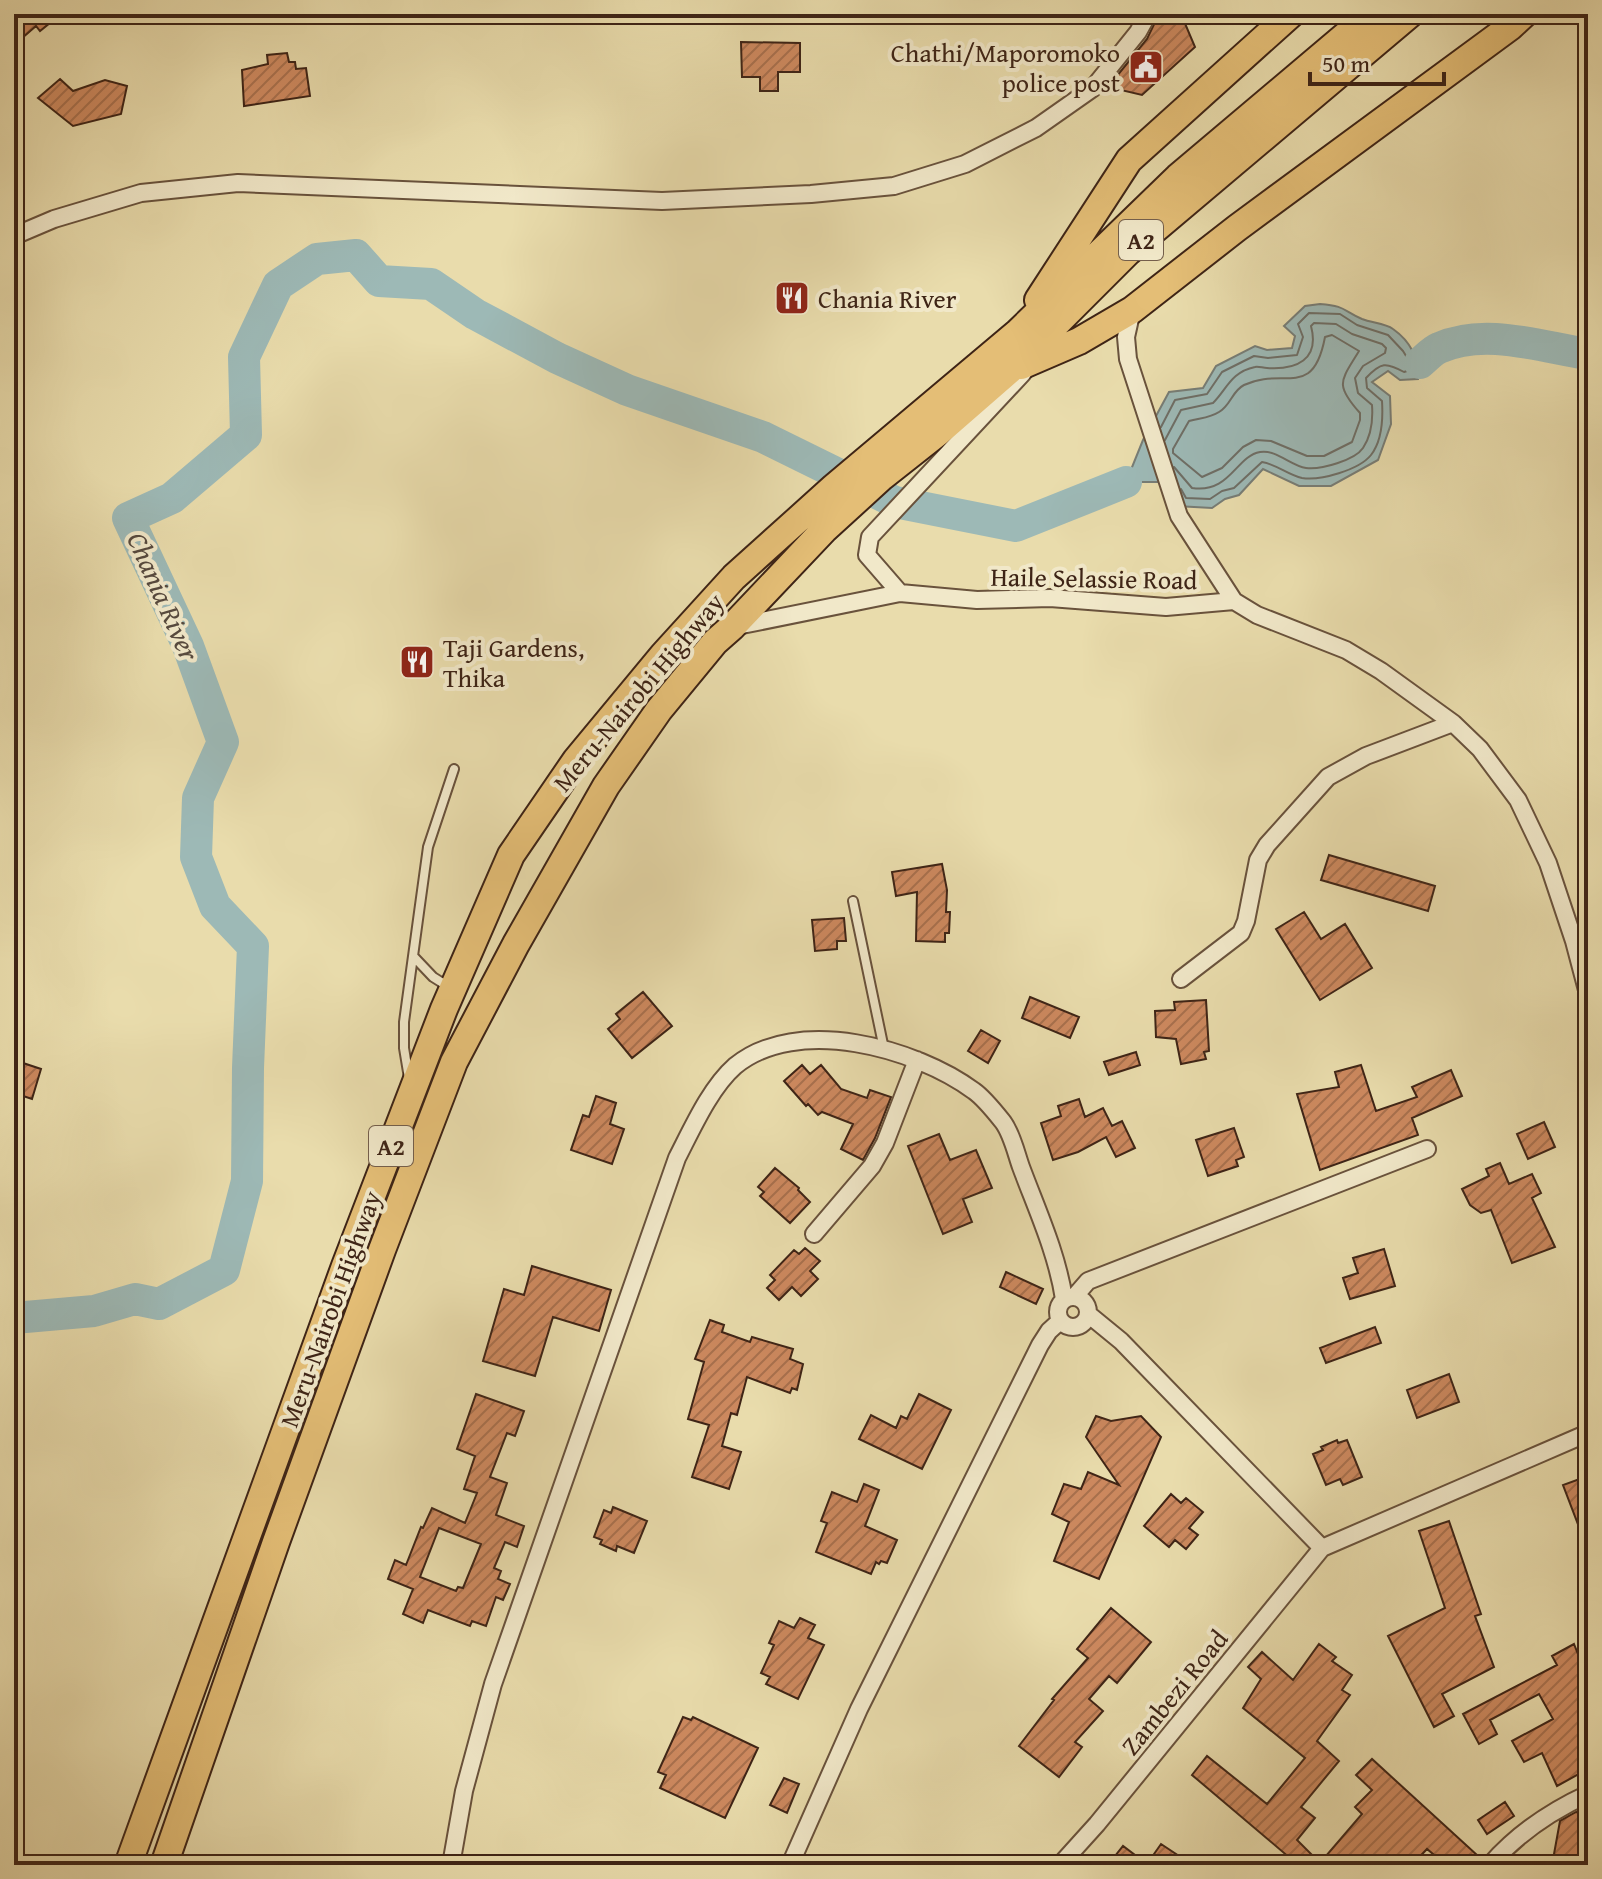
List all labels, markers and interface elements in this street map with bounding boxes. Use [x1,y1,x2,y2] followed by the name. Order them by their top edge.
[891,33,1120,102] place label: Chathi/Maporomoko police post
[1310,36,1444,86] scale bar
[1322,46,1370,81] text: 50 m
[1127,48,1165,86] public building icon: Chathi/Maporomoko police post
[1119,220,1163,260] road number: A2
[773,279,811,317] restaurant icon: Chania River
[818,279,957,318] place label: Chania River
[117,525,211,668] water label: Chania River
[990,557,1198,599] street label: Haile Selassie Road
[543,584,733,800] street label: Meru-Nairobi Highway
[443,628,584,697] place label: Taji Gardens, Thika
[398,643,436,681] restaurant icon: Taji Gardens, Thika
[369,1126,413,1166] road number: A2
[269,1185,391,1433] street label: Meru-Nairobi Highway
[1111,1621,1237,1763] street label: Zambezi Road

